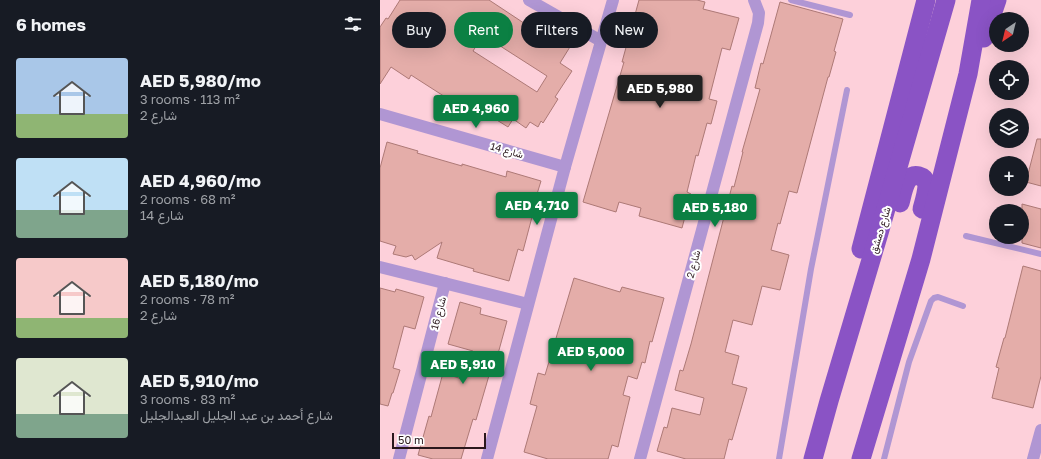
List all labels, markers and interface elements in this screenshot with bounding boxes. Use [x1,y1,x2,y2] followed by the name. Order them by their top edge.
[392,12,446,48] chip: Buy
[454,12,513,48] chip: Rent
[521,12,592,48] chip: Filters
[600,12,658,48] chip: New
[989,12,1029,52] north arrow
[989,12,1029,244] map controls
[342,13,364,35] icon: filters
[16,14,86,35] text: 6 homes
[989,60,1029,100] button: locate
[140,70,261,91] text: AED 5,980/mo
[48,74,96,122] icon: home
[614,75,706,109] pin: AED 5,980
[626,80,694,96] text: AED 5,980
[140,91,240,107] text: 3 rooms · 113 m²
[430,95,522,129] pin: AED 4,960
[442,100,510,116] text: AED 4,960
[140,107,177,123] text: شارع 2
[989,108,1029,148] button: layers
[489,140,525,161] street label: شارع 14
[989,156,1029,196] button: +
[140,170,261,191] text: AED 4,960/mo
[48,174,96,222] icon: home
[140,191,235,207] text: 2 rooms · 68 m²
[491,192,583,226] pin: AED 4,710
[669,194,761,228] pin: AED 5,180
[505,197,569,213] text: AED 4,710
[682,199,748,215] text: AED 5,180
[989,204,1029,244] button: −
[867,205,894,255] street label: شارع دمشق
[140,207,184,223] text: شارع 14
[684,249,703,280] street label: شارع 2
[140,270,259,291] text: AED 5,180/mo
[48,274,96,322] icon: home
[140,291,234,307] text: 2 rooms · 78 m²
[428,295,449,331] street label: شارع 16
[140,307,177,323] text: شارع 2
[545,338,637,372] pin: AED 5,000
[557,343,625,359] text: AED 5,000
[417,351,509,385] pin: AED 5,910
[430,356,496,372] text: AED 5,910
[140,370,259,391] text: AED 5,910/mo
[48,374,96,422] icon: home
[140,391,235,407] text: 3 rooms · 83 m²
[140,407,333,423] text: شارع أحمد بن عبد الجليل العبدالجليل
[392,431,486,450] scale bar
[398,433,424,446] text: 50 m

